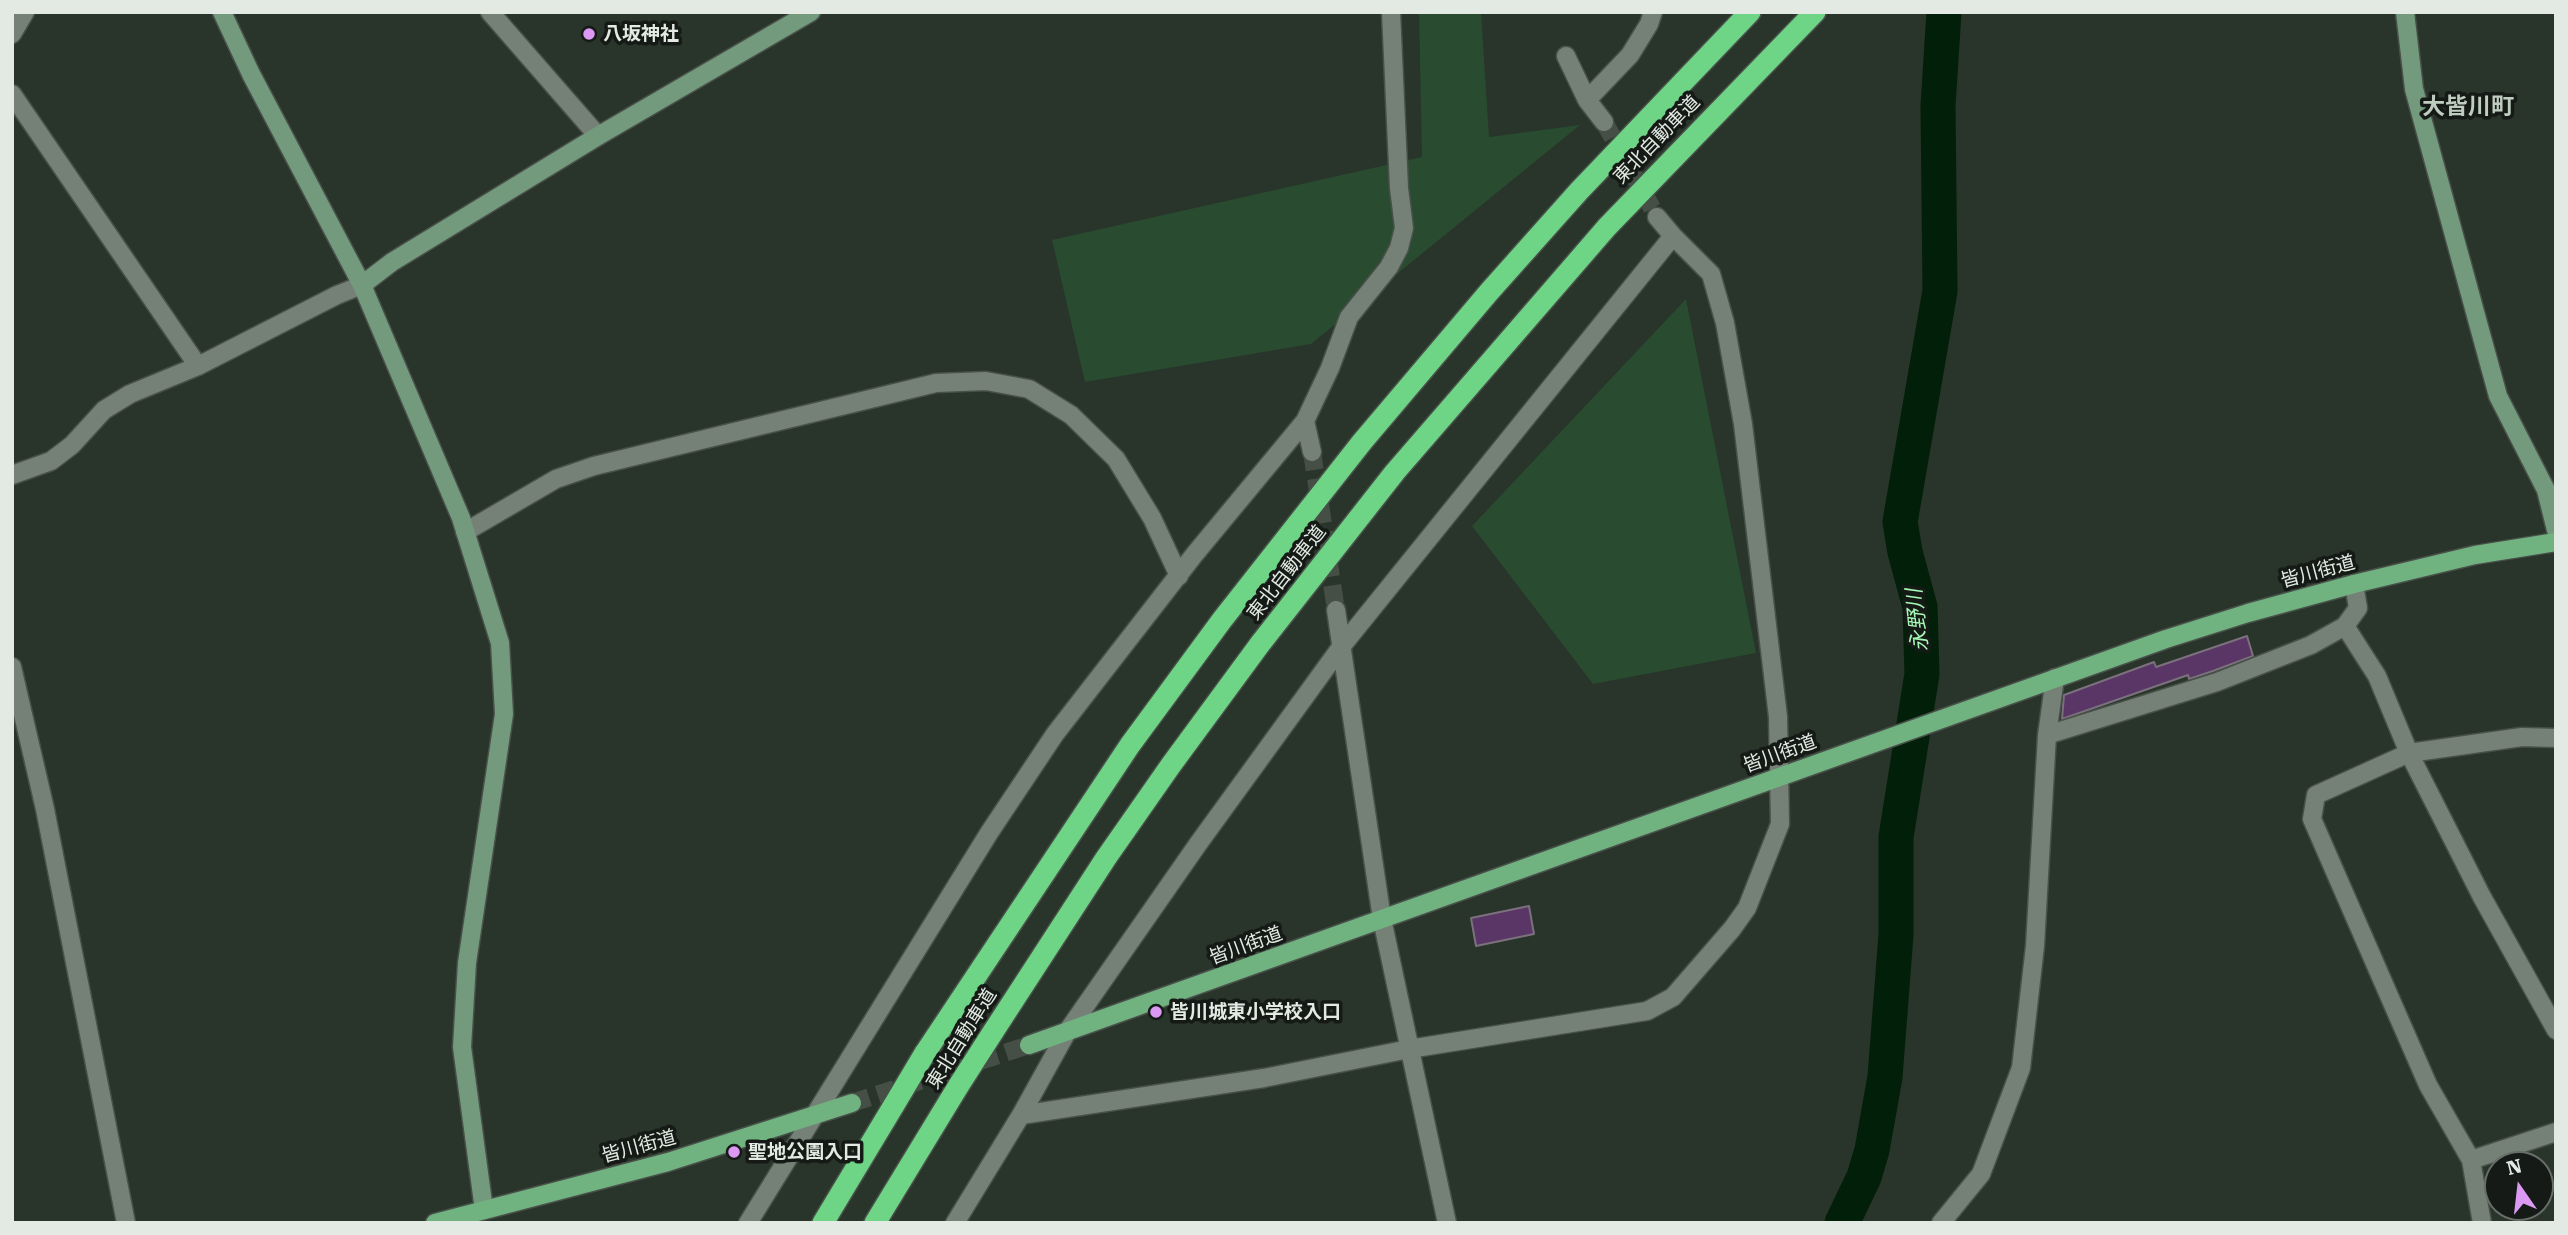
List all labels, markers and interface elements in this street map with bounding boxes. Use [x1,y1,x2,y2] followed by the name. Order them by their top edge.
[603,23,679,45] place label: 八坂神社
[581,26,597,42] marker: 八坂神社
[1609,91,1705,189] street label: 東北自動車道
[2422,93,2514,121] district label: 大皆川町
[1243,521,1331,625] street label: 東北自動車道
[2278,551,2358,593] street label: 皆川街道
[1902,587,1934,653] water label: 永野川
[1740,730,1820,778] street label: 皆川街道
[1206,922,1286,970] street label: 皆川街道
[922,985,1002,1093] street label: 東北自動車道
[1170,1001,1341,1023] place label: 皆川城東小学校入口
[1148,1004,1164,1020] marker: 皆川城東小学校入口
[599,1126,679,1168] street label: 皆川街道
[748,1141,862,1163] place label: 聖地公園入口
[726,1144,742,1160] marker: 聖地公園入口
[2484,1151,2554,1221] north arrow
[2504,1154,2524,1180] text: N

